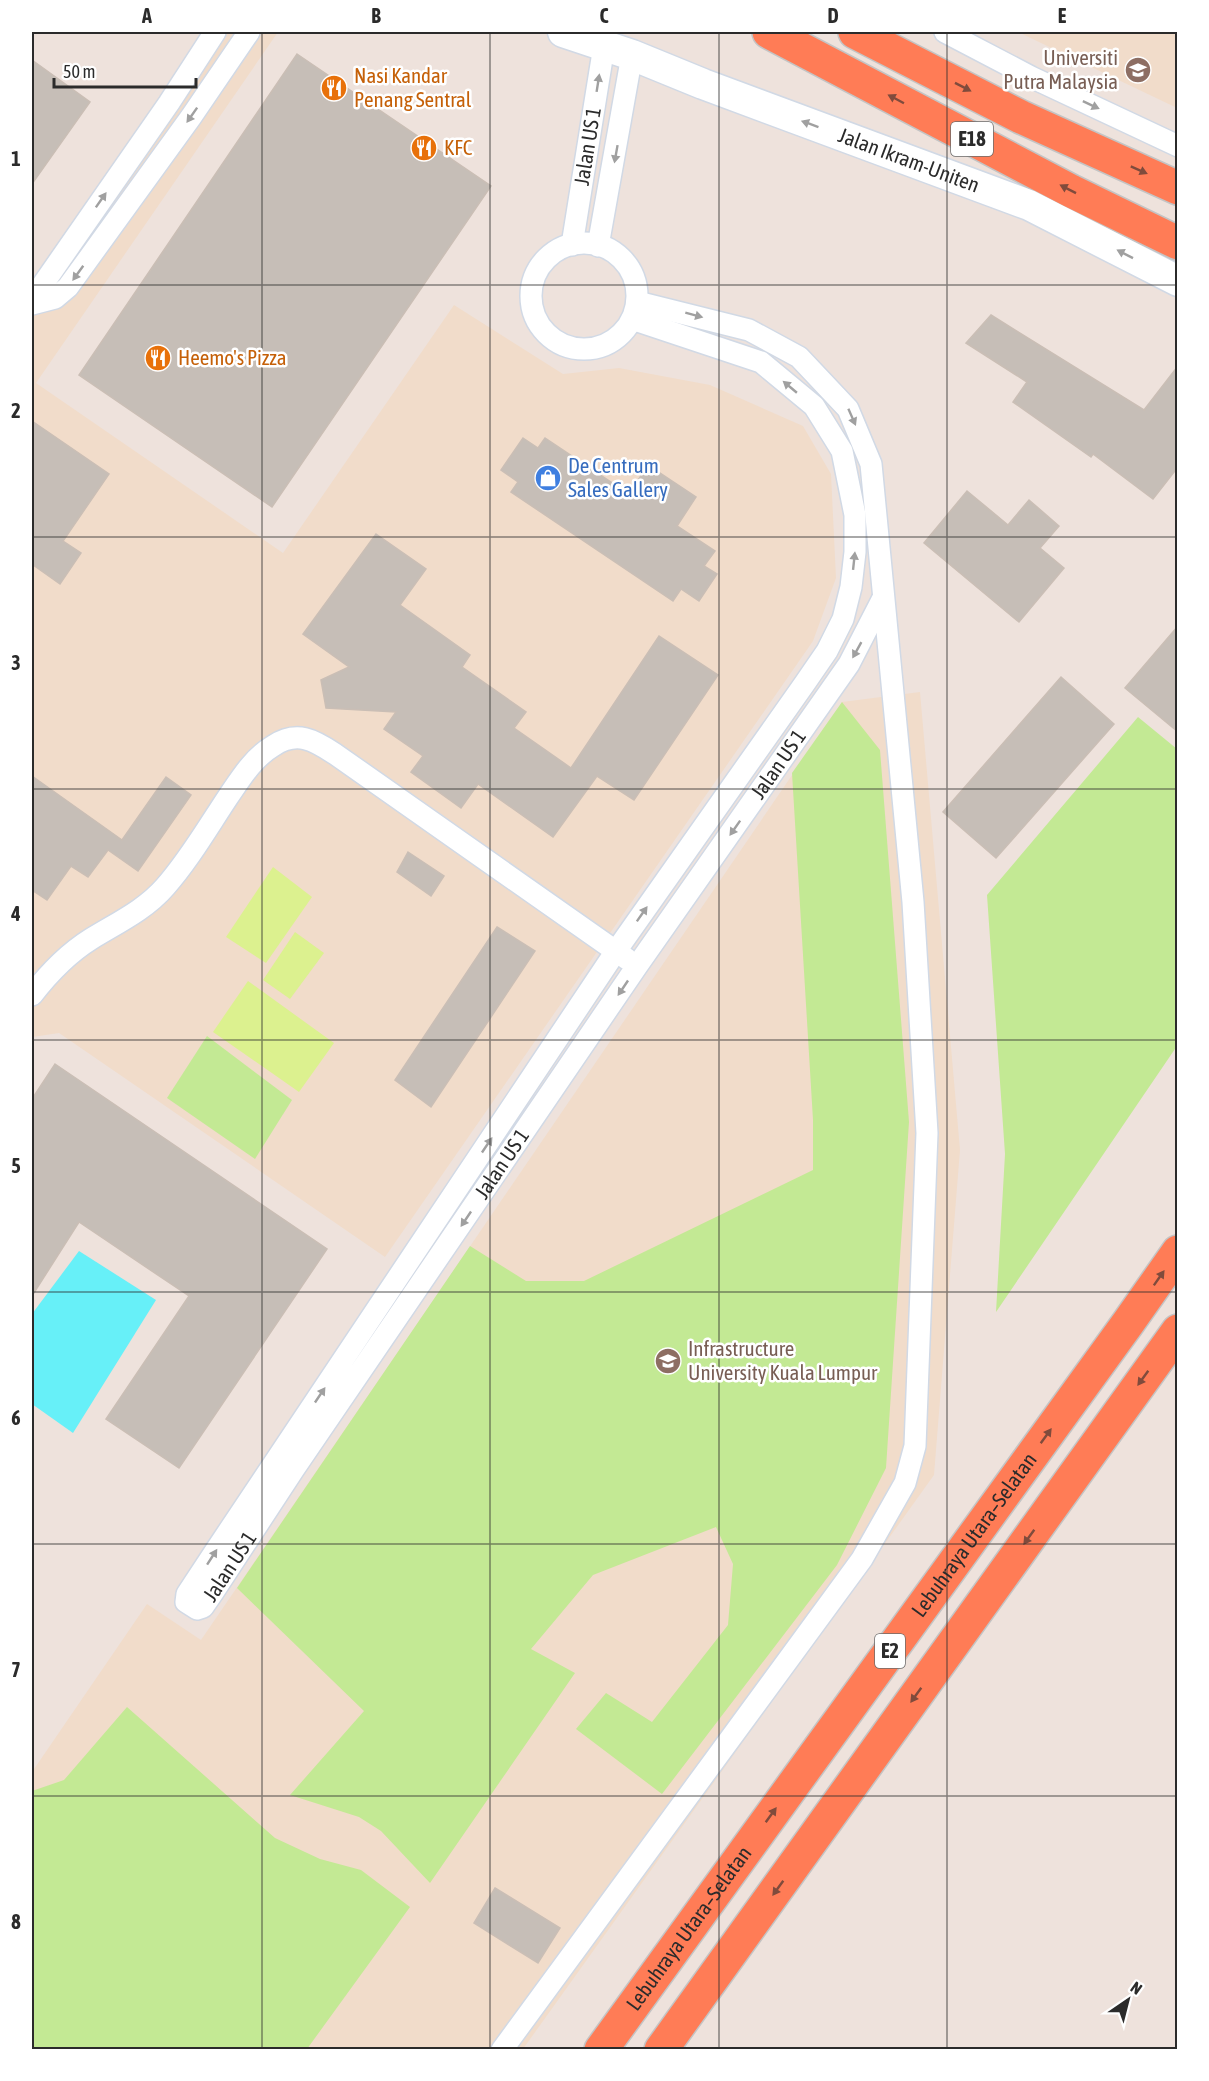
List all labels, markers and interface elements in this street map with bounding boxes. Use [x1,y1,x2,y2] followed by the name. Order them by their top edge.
[141,4,152,27] text: A
[371,4,381,27] text: B
[600,4,609,27] text: C
[827,4,839,27] text: D
[1058,4,1067,27] text: E
[1003,45,1118,93] place label: Universiti Putra Malaysia
[54,51,196,89] scale bar
[1123,55,1153,85] school or university icon: Universiti Putra Malaysia
[63,61,95,82] text: 50 m
[354,63,472,111] place label: Nasi Kandar Penang Sentral
[319,73,349,103] restaurant icon: Nasi Kandar Penang Sentral
[594,74,603,93] one-way arrow
[955,82,972,92] one-way arrow
[887,94,905,104] one-way arrow
[1082,101,1099,110] one-way arrow
[569,105,605,187] street label: Jalan US 1
[186,107,198,123] one-way arrow
[801,118,819,128] one-way arrow
[835,122,983,197] street label: Jalan Ikram-Uniten
[951,122,993,156] road number: E18
[409,133,439,163] restaurant icon: KFC
[444,135,473,159] place label: KFC
[611,145,620,164] one-way arrow
[11,147,21,170] text: 1
[1131,166,1148,175] one-way arrow
[1060,185,1077,194] one-way arrow
[95,192,107,208] one-way arrow
[1117,249,1134,259] one-way arrow
[72,265,84,281] one-way arrow
[685,311,703,320] one-way arrow
[143,343,173,373] restaurant icon: Heemo's Pizza
[178,345,287,369] place label: Heemo's Pizza
[783,381,798,393] one-way arrow
[11,399,21,422] text: 2
[847,409,857,427] one-way arrow
[568,453,668,501] place label: De Centrum Sales Gallery
[533,463,563,493] shop icon: De Centrum Sales Gallery
[849,552,859,571] one-way arrow
[851,642,862,658] one-way arrow
[11,651,21,674] text: 3
[745,724,810,803] street label: Jalan US 1
[729,821,741,836] one-way arrow
[10,902,21,925] text: 4
[636,906,648,921] one-way arrow
[617,980,628,996] one-way arrow
[469,1124,533,1203] street label: Jalan US 1
[481,1137,492,1154] one-way arrow
[11,1154,21,1177] text: 5
[460,1210,472,1226] one-way arrow
[1153,1270,1165,1286] one-way arrow
[688,1336,878,1384] place label: Infrastructure University Kuala Lumpur
[653,1346,683,1376] school or university icon: Infrastructure University Kuala Lumpur
[1137,1370,1149,1386] one-way arrow
[314,1387,325,1403] one-way arrow
[11,1406,21,1429] text: 6
[1040,1429,1052,1445] one-way arrow
[906,1448,1041,1621] street label: Lebuhraya Utara–Selatan
[198,1526,261,1606] street label: Jalan US 1
[1023,1528,1035,1544] one-way arrow
[206,1549,217,1565] one-way arrow
[875,1634,905,1668] road number: E2
[11,1658,21,1681] text: 7
[910,1686,922,1702] one-way arrow
[765,1808,777,1824] one-way arrow
[621,1841,756,2015] street label: Lebuhraya Utara–Selatan
[772,1880,784,1895] one-way arrow
[11,1910,21,1933] text: 8
[1098,1970,1158,2030] north arrow
[1128,1978,1146,1998] text: N

